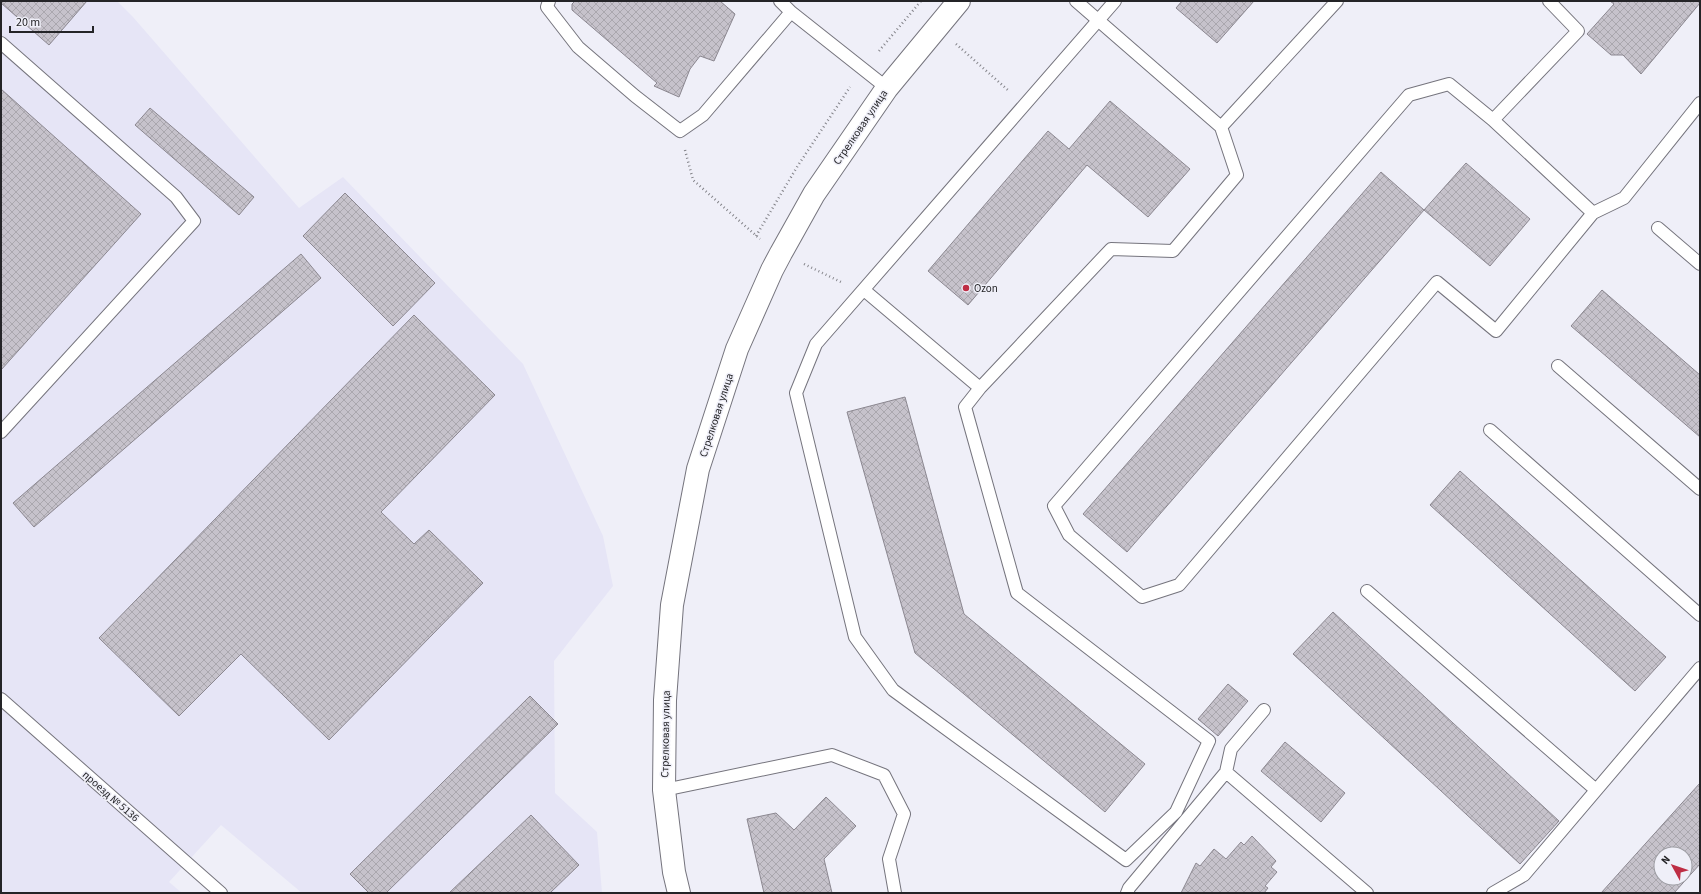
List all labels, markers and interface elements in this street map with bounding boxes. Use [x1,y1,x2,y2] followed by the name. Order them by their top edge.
[10,8,93,34] scale bar
[16,14,40,31] text: 20 m
[830,87,891,168] street label: Стрелковая улица
[974,281,998,296] place label: Ozon
[961,283,971,293] marker: Ozon
[696,371,737,459] street label: Стрелковая улица
[657,690,674,778] street label: Стрелковая улица
[79,768,143,826] street label: проезд № 5136
[1653,846,1693,886] north arrow
[1658,852,1674,868] text: N

